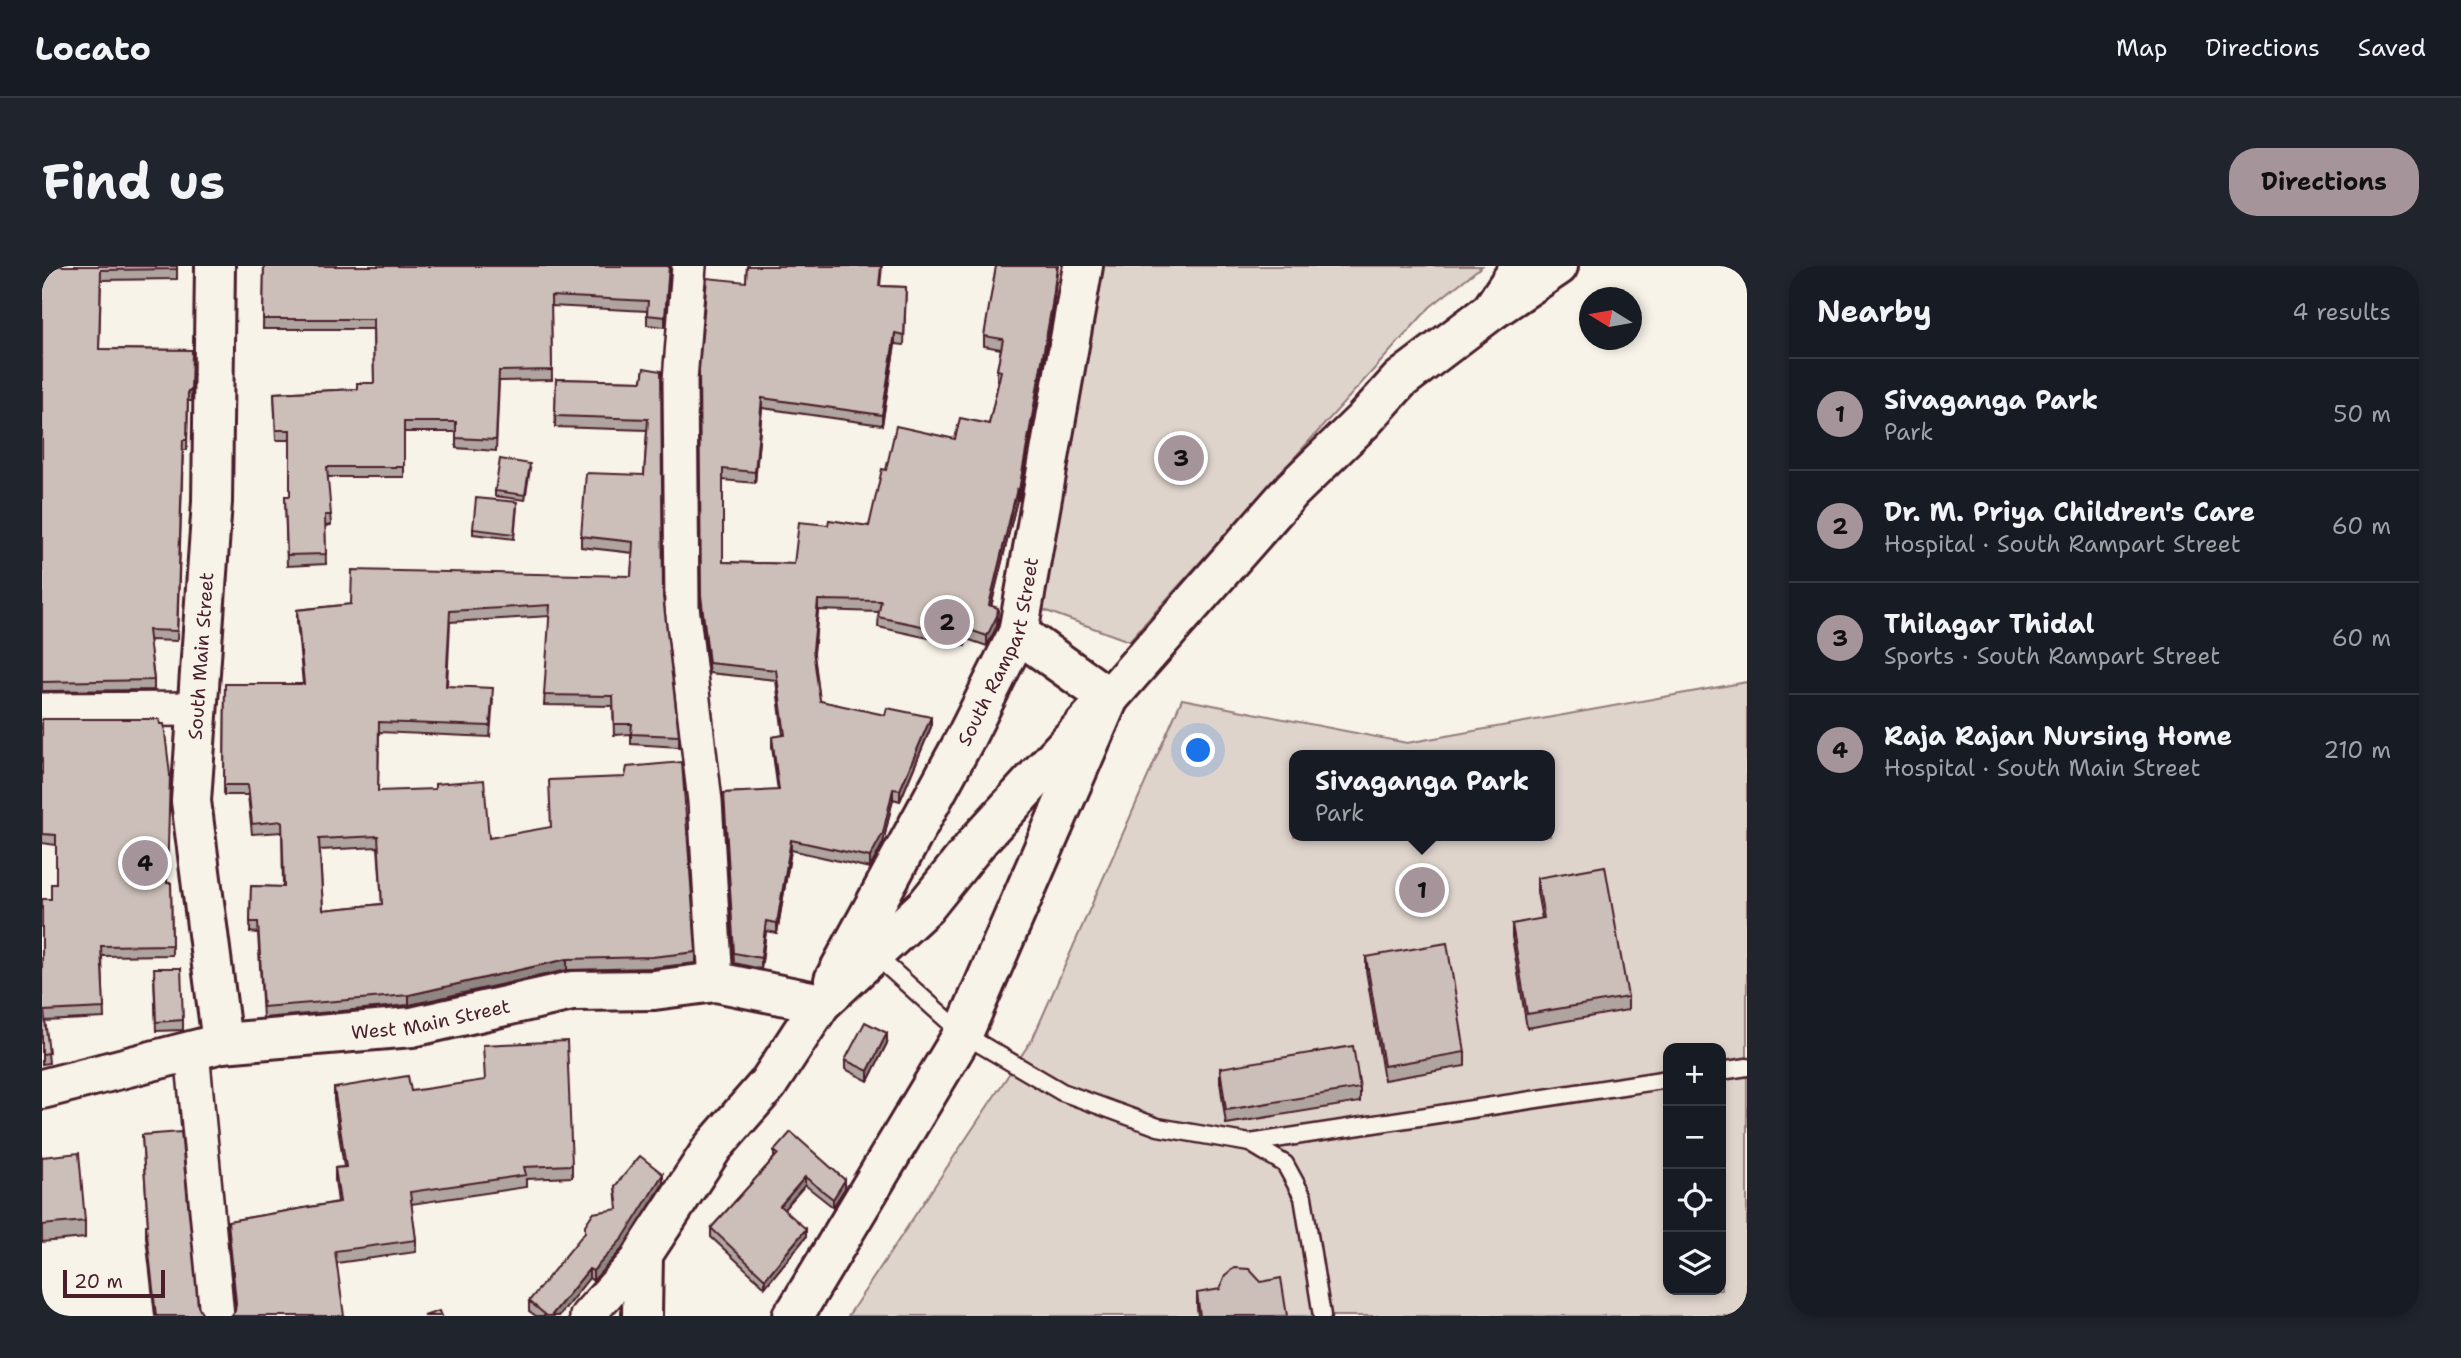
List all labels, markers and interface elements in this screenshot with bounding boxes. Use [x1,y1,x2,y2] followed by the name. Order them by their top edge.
[35,26,151,71] text: Locato
[2116,32,2167,64] text: Map
[2205,32,2320,64] text: Directions
[2358,32,2426,64] text: Saved
[2229,148,2419,216] button: Directions
[42,149,225,215] text: Find us
[1579,287,1642,350] north arrow
[1817,291,1932,332] text: Nearby
[2292,297,2391,327] text: 4 results
[1884,382,2098,417] text: Sivaganga Park
[1835,399,1845,429] text: 1
[2333,399,2391,429] text: 50 m
[1884,417,1933,447] text: Park
[1158,432,1204,484] pin: 3
[1884,494,2255,529] text: Dr. M. Priya Children's Care
[1832,511,1848,541] text: 2
[2332,511,2391,541] text: 60 m
[1884,529,2241,559] text: Hospital · South Rampart Street
[951,555,1044,750] street label: South Rampart Street
[183,571,219,741] street label: South Main Street
[924,596,970,648] pin: 2
[1884,606,2095,641] text: Thilagar Thidal
[1832,623,1848,653] text: 3
[2332,623,2391,653] text: 60 m
[1884,641,2220,671] text: Sports · South Rampart Street
[1884,718,2232,753] text: Raja Rajan Nursing Home
[1181,733,1215,767] your location
[1832,735,1848,765] text: 4
[2323,735,2391,765] text: 210 m
[1289,750,1555,841] popup
[1884,753,2201,783] text: Hospital · South Main Street
[1315,763,1529,798] text: Sivaganga Park
[1315,798,1364,828] text: Park
[122,837,168,889] pin: 4
[1399,864,1445,916] pin: 1
[350,993,512,1045] street label: West Main Street
[1663,1043,1726,1295] map controls
[1663,1043,1726,1106] button: +
[1663,1106,1726,1169] button: −
[1663,1169,1726,1232] button: locate
[1663,1232,1726,1295] button: layers
[63,1267,164,1299] scale bar
[74,1269,123,1294] text: 20 m

